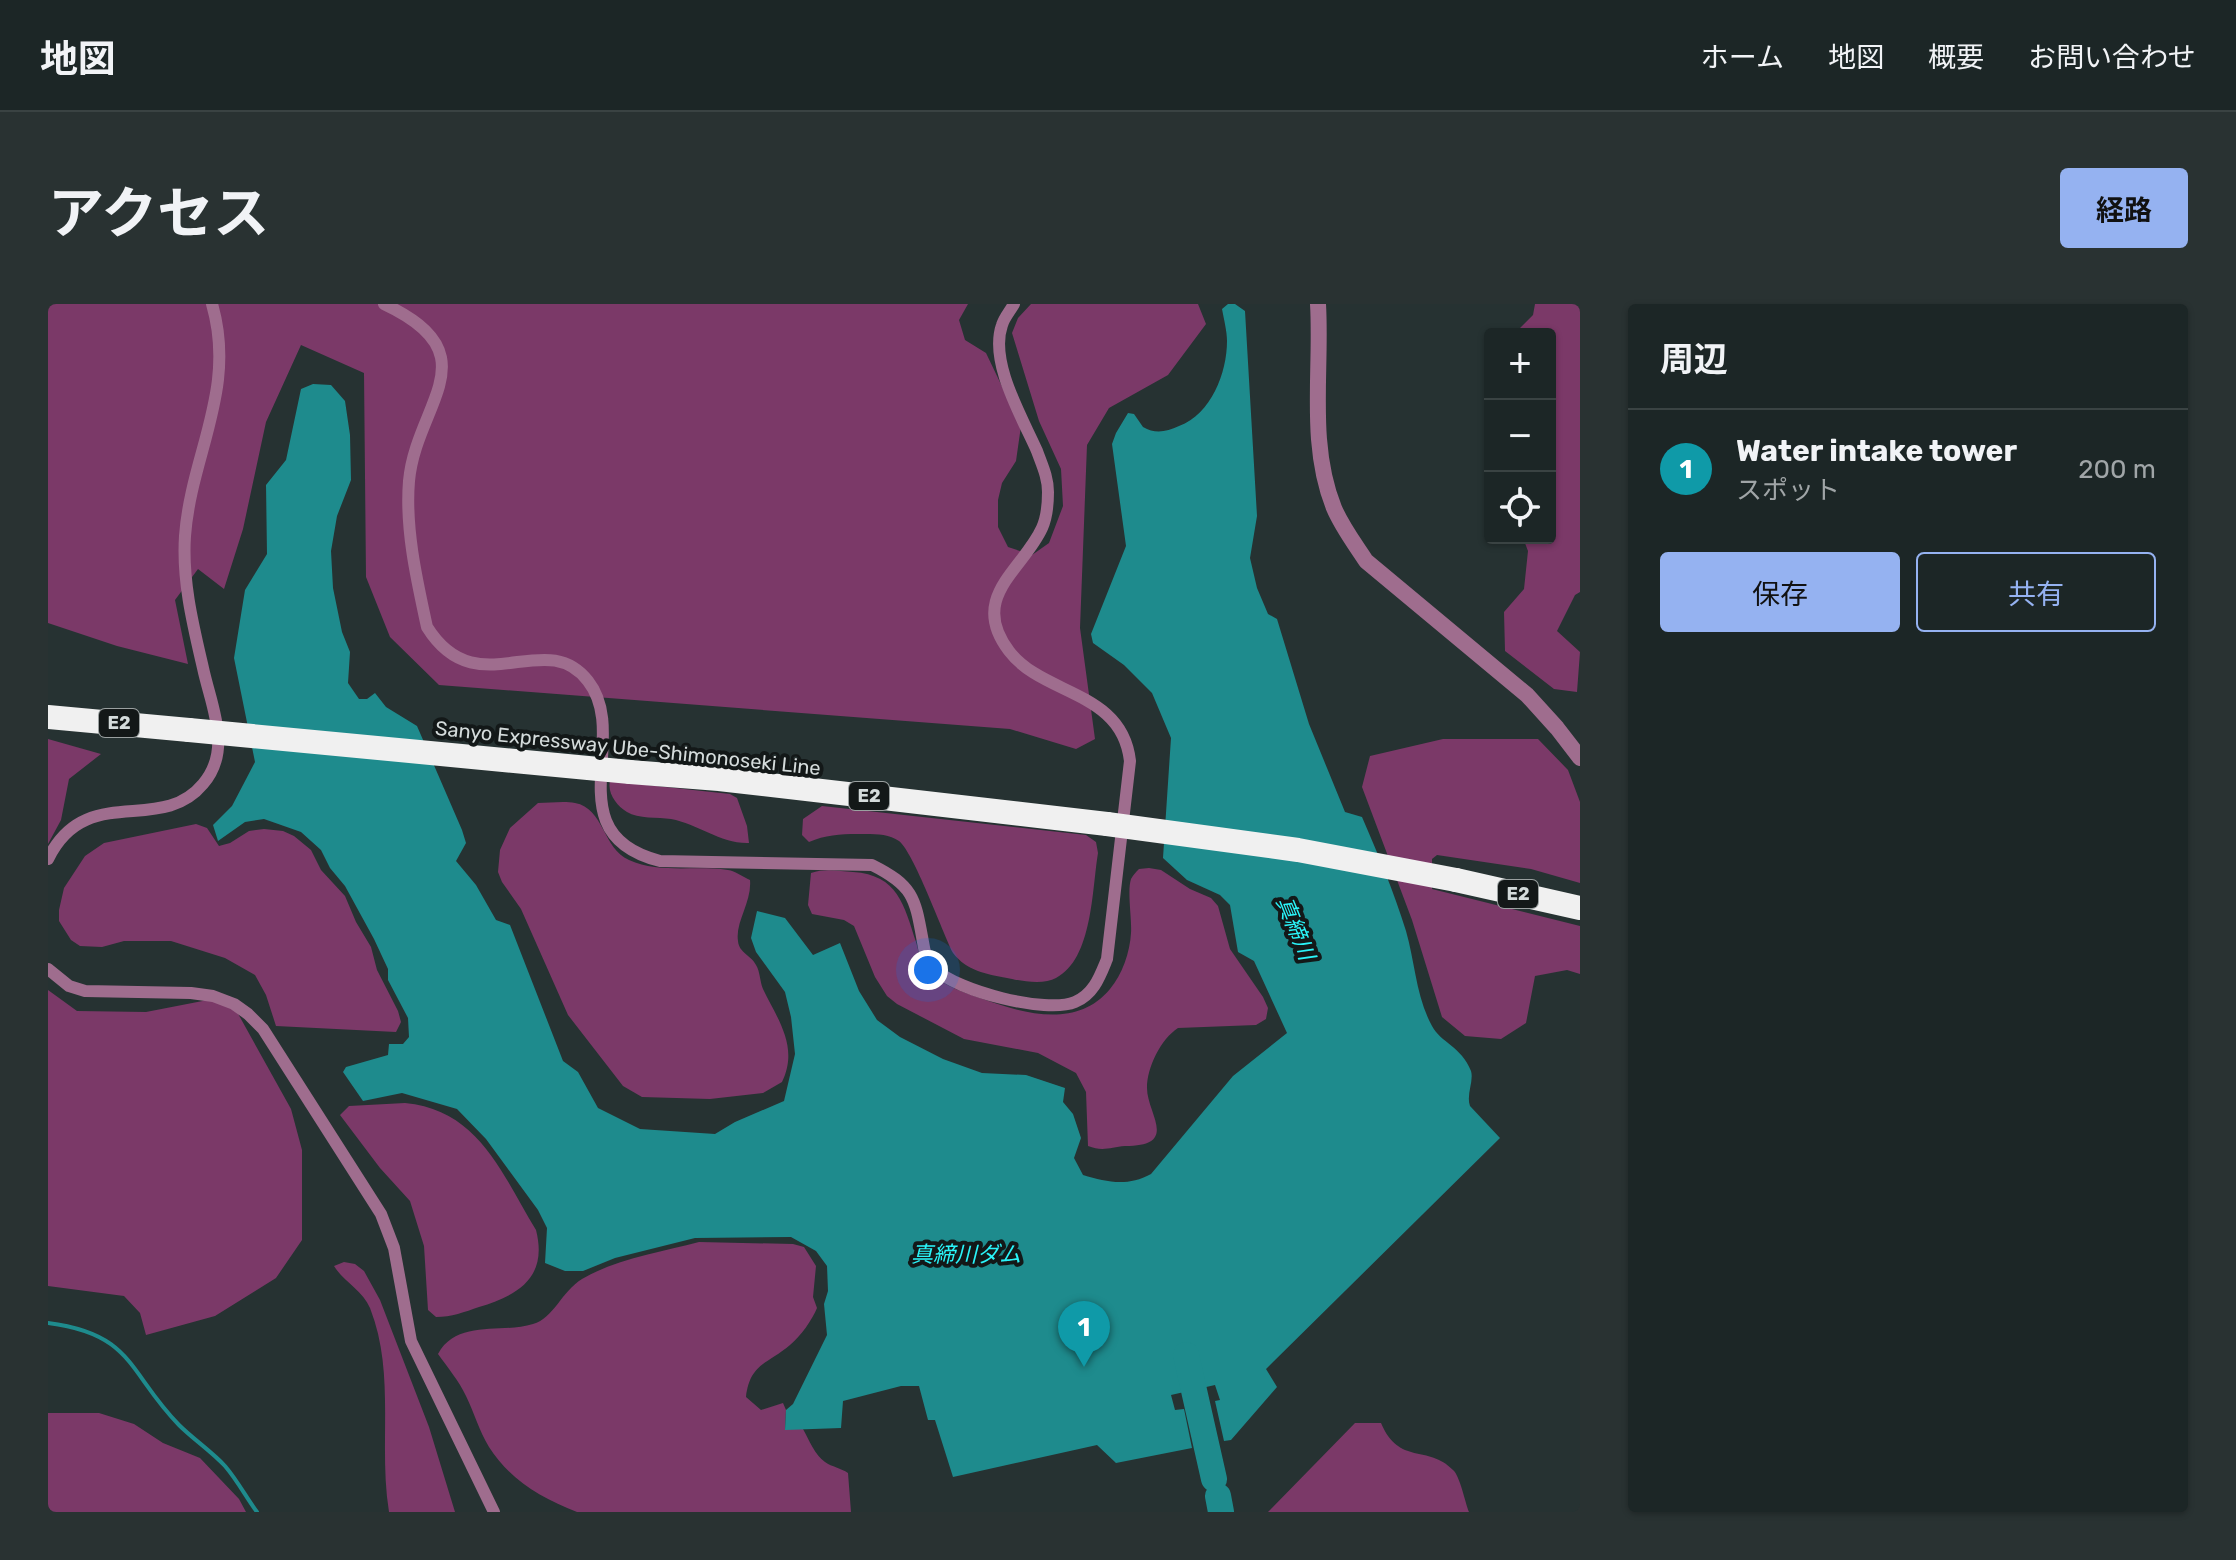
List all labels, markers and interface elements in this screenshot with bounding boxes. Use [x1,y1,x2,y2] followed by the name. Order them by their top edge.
[40,36,116,82] text: 地図
[1701,41,1784,74] text: ホーム
[1828,41,1884,74] text: 地図
[1928,41,1984,74] text: 概要
[2028,41,2196,74] text: お問い合わせ
[2060,168,2188,248] button: 経路
[48,181,269,247] text: アクセス
[1484,328,1556,544] map controls
[1484,328,1556,400] button: +
[1660,339,1728,380] text: 周辺
[1484,400,1556,472] button: −
[1736,433,2017,469] text: Water intake tower
[1680,454,1692,485] text: 1
[2078,454,2156,485] text: 200 m
[1484,472,1556,544] button: locate
[1736,475,1840,506] text: スポット
[1660,552,1900,632] button: 保存
[1916,552,2156,632] button: 共有
[99,709,139,737] road number: E2
[434,716,822,780] street label: Sanyo Expressway Ube-Shimonoseki Line
[849,782,889,810] road number: E2
[1498,880,1538,908] road number: E2
[1271,893,1321,966] water label: 真締川
[908,950,948,990] your location
[911,1241,1021,1268] water label: 真締川ダム
[1058,1301,1110,1367] pin: 1

